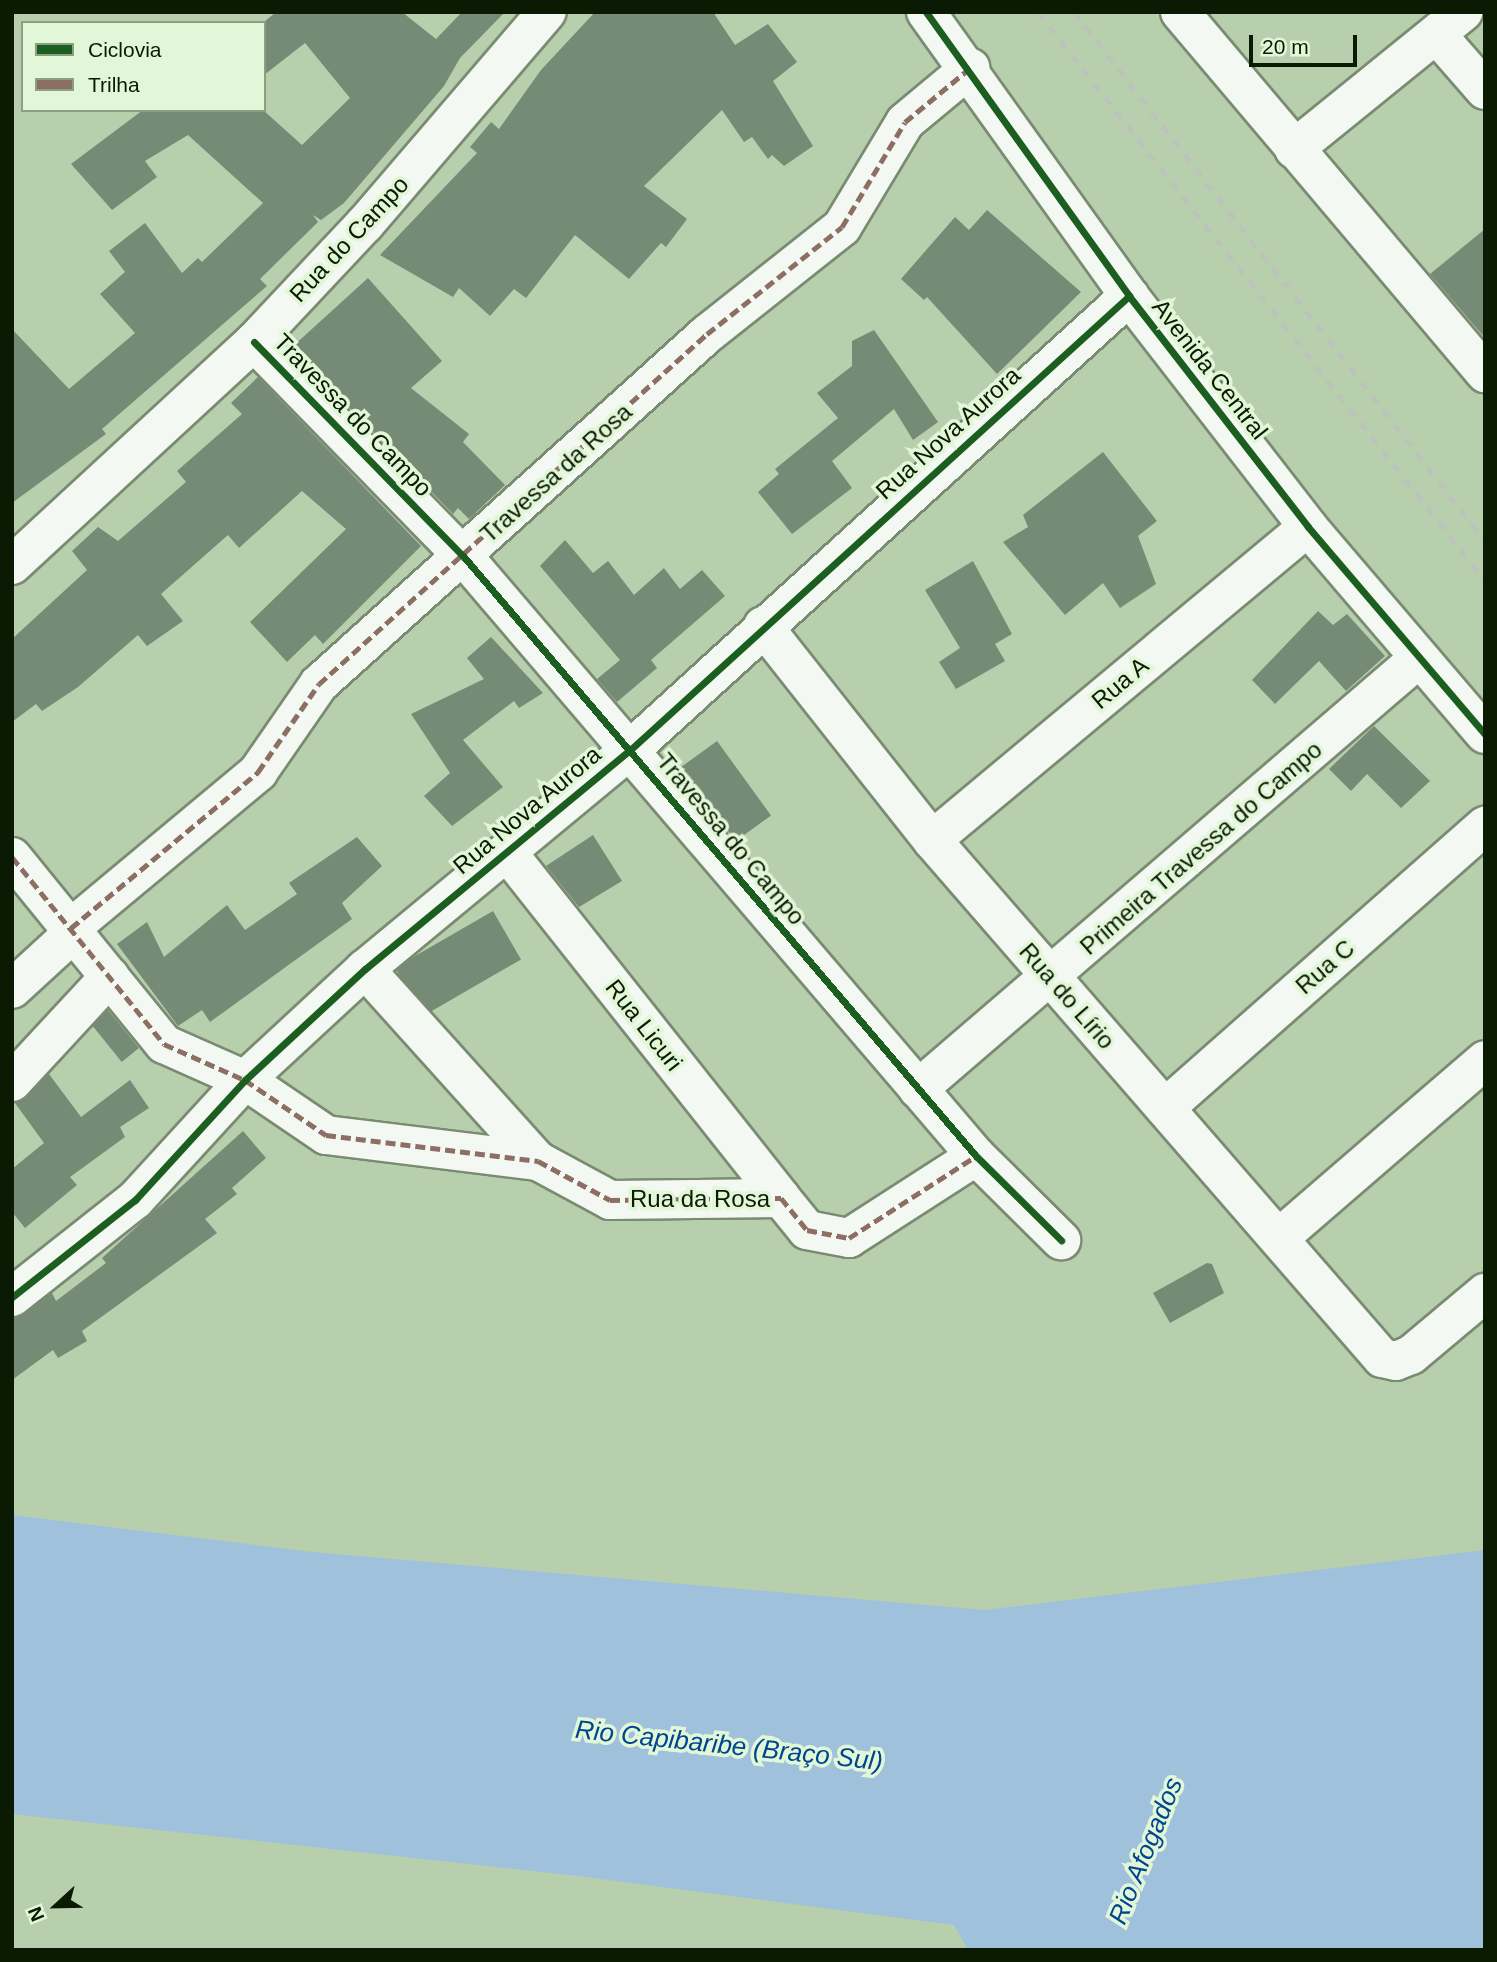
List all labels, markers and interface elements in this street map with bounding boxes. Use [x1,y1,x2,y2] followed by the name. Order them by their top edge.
[21,21,266,112] legend
[1252,21,1360,65] scale bar
[1262,35,1309,58] text: 20 m
[88,38,162,61] text: Ciclovia
[88,73,140,96] text: Trilha
[283,170,415,308] street label: Rua do Campo
[1146,293,1274,445] street label: Avenida Central
[268,328,438,502] street label: Travessa do Campo
[869,360,1027,506] street label: Rua Nova Aurora
[474,397,638,549] street label: Travessa da Rosa
[1085,651,1155,715] street label: Rua A
[1074,735,1328,961] street label: Primeira Travessa do Campo
[447,739,607,881] street label: Rua Nova Aurora
[651,747,811,931] street label: Travessa do Campo
[1290,934,1360,1000] street label: Rua C
[1013,937,1121,1055] street label: Rua do Lírio
[599,974,689,1076] street label: Rua Licuri
[630,1185,770,1213] street label: Rua da Rosa
[574,1714,884,1778] water label: Rio Capibaribe (Braço Sul)
[1102,1773,1190,1929] water label: Rio Afogados
[21,1871,91,1941] north arrow
[24,1904,48,1924] text: N

